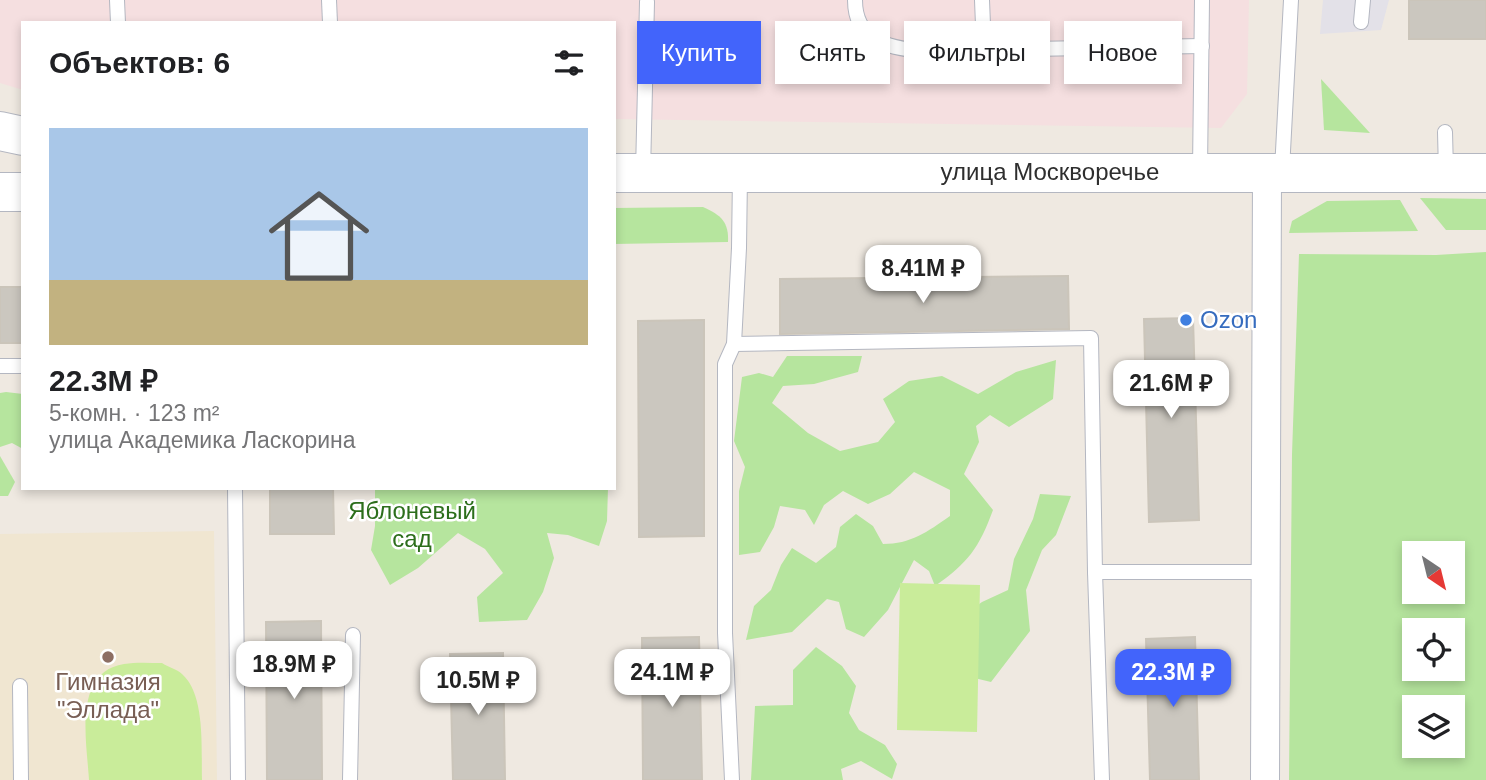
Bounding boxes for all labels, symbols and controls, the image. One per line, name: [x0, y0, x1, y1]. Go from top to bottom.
chip: Купить: [637, 21, 761, 84]
chip: Снять: [775, 21, 890, 84]
chip: Фильтры: [904, 21, 1050, 84]
chip: Новое: [1064, 21, 1182, 84]
icon: filters: [550, 44, 588, 82]
text: Объектов: 6: [49, 46, 230, 79]
street label: улица Москворечье: [941, 158, 1159, 185]
icon: home: [256, 173, 382, 299]
pin: 8.41M ₽: [858, 246, 988, 305]
text: 8.41M ₽: [881, 255, 965, 281]
place label: Ozon: [1200, 306, 1257, 333]
marker: Ozon: [1178, 312, 1194, 328]
pin: 21.6M ₽: [1106, 360, 1236, 420]
text: 22.3M ₽: [49, 364, 158, 397]
text: 21.6M ₽: [1129, 370, 1213, 396]
text: 5-комн. · 123 m²: [49, 400, 220, 426]
text: улица Академика Ласкорина: [49, 427, 356, 453]
park label: Яблоневый сад: [348, 497, 476, 552]
north arrow: [1402, 541, 1465, 604]
map controls: [1402, 541, 1465, 758]
button: locate: [1402, 618, 1465, 681]
pin: 18.9M ₽: [229, 642, 359, 701]
marker: Гимназия "Эллада": [100, 649, 116, 665]
pin: 24.1M ₽: [607, 650, 737, 709]
pin: 22.3M ₽: [1108, 650, 1238, 709]
text: 18.9M ₽: [252, 651, 336, 677]
pin: 10.5M ₽: [413, 658, 543, 717]
text: 24.1M ₽: [630, 659, 714, 685]
text: 22.3M ₽: [1131, 659, 1215, 685]
text: 10.5M ₽: [436, 667, 520, 693]
place label: Гимназия "Эллада": [55, 668, 161, 723]
button: layers: [1402, 695, 1465, 758]

